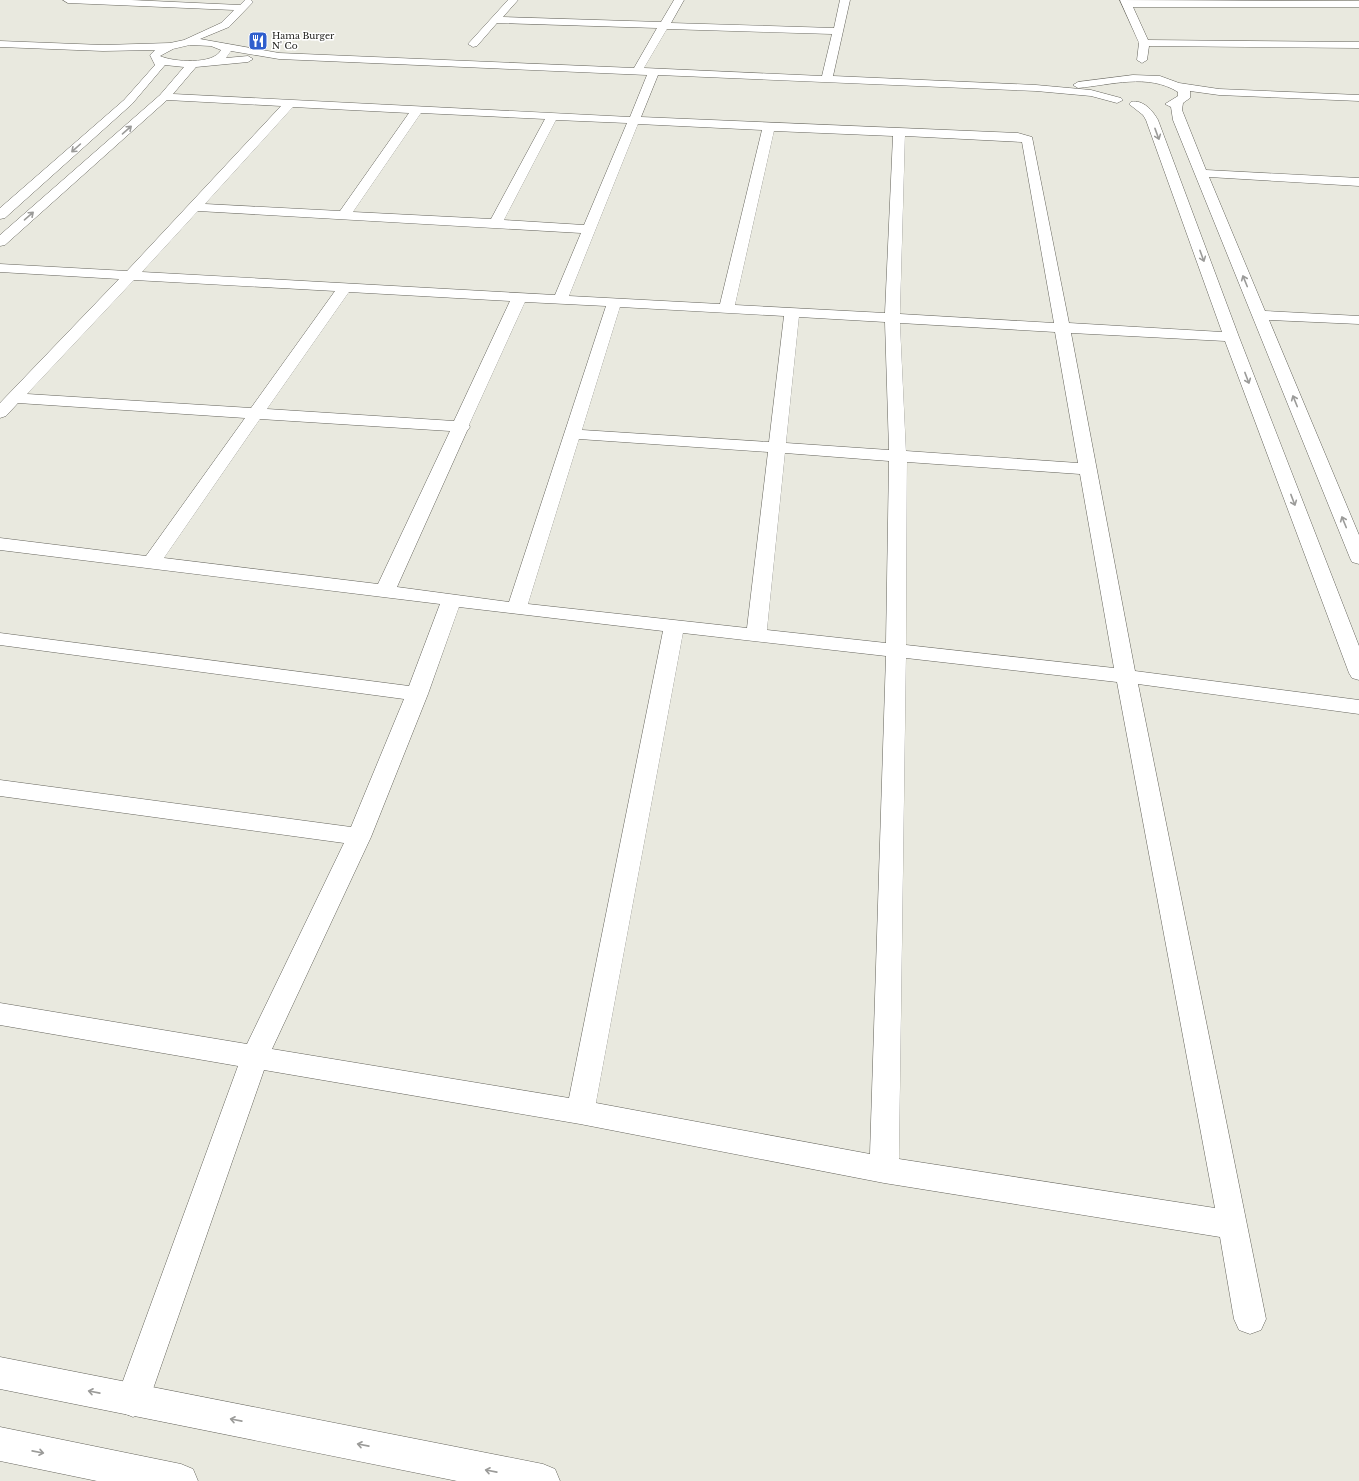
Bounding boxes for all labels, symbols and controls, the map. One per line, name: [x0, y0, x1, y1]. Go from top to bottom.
restaurant icon: Hama Burger N' Co: [247, 30, 269, 52]
place label: Hama Burger N' Co: [272, 30, 335, 51]
one-way arrow: [122, 125, 132, 134]
one-way arrow: [1154, 128, 1162, 140]
one-way arrow: [71, 143, 81, 152]
one-way arrow: [24, 211, 35, 220]
one-way arrow: [1199, 250, 1206, 263]
one-way arrow: [1241, 276, 1249, 288]
one-way arrow: [1244, 372, 1251, 385]
one-way arrow: [1290, 396, 1298, 408]
one-way arrow: [1290, 493, 1298, 505]
one-way arrow: [1340, 516, 1347, 528]
one-way arrow: [88, 1388, 101, 1396]
one-way arrow: [229, 1416, 242, 1424]
one-way arrow: [357, 1441, 370, 1449]
one-way arrow: [31, 1448, 44, 1456]
one-way arrow: [484, 1466, 497, 1474]

